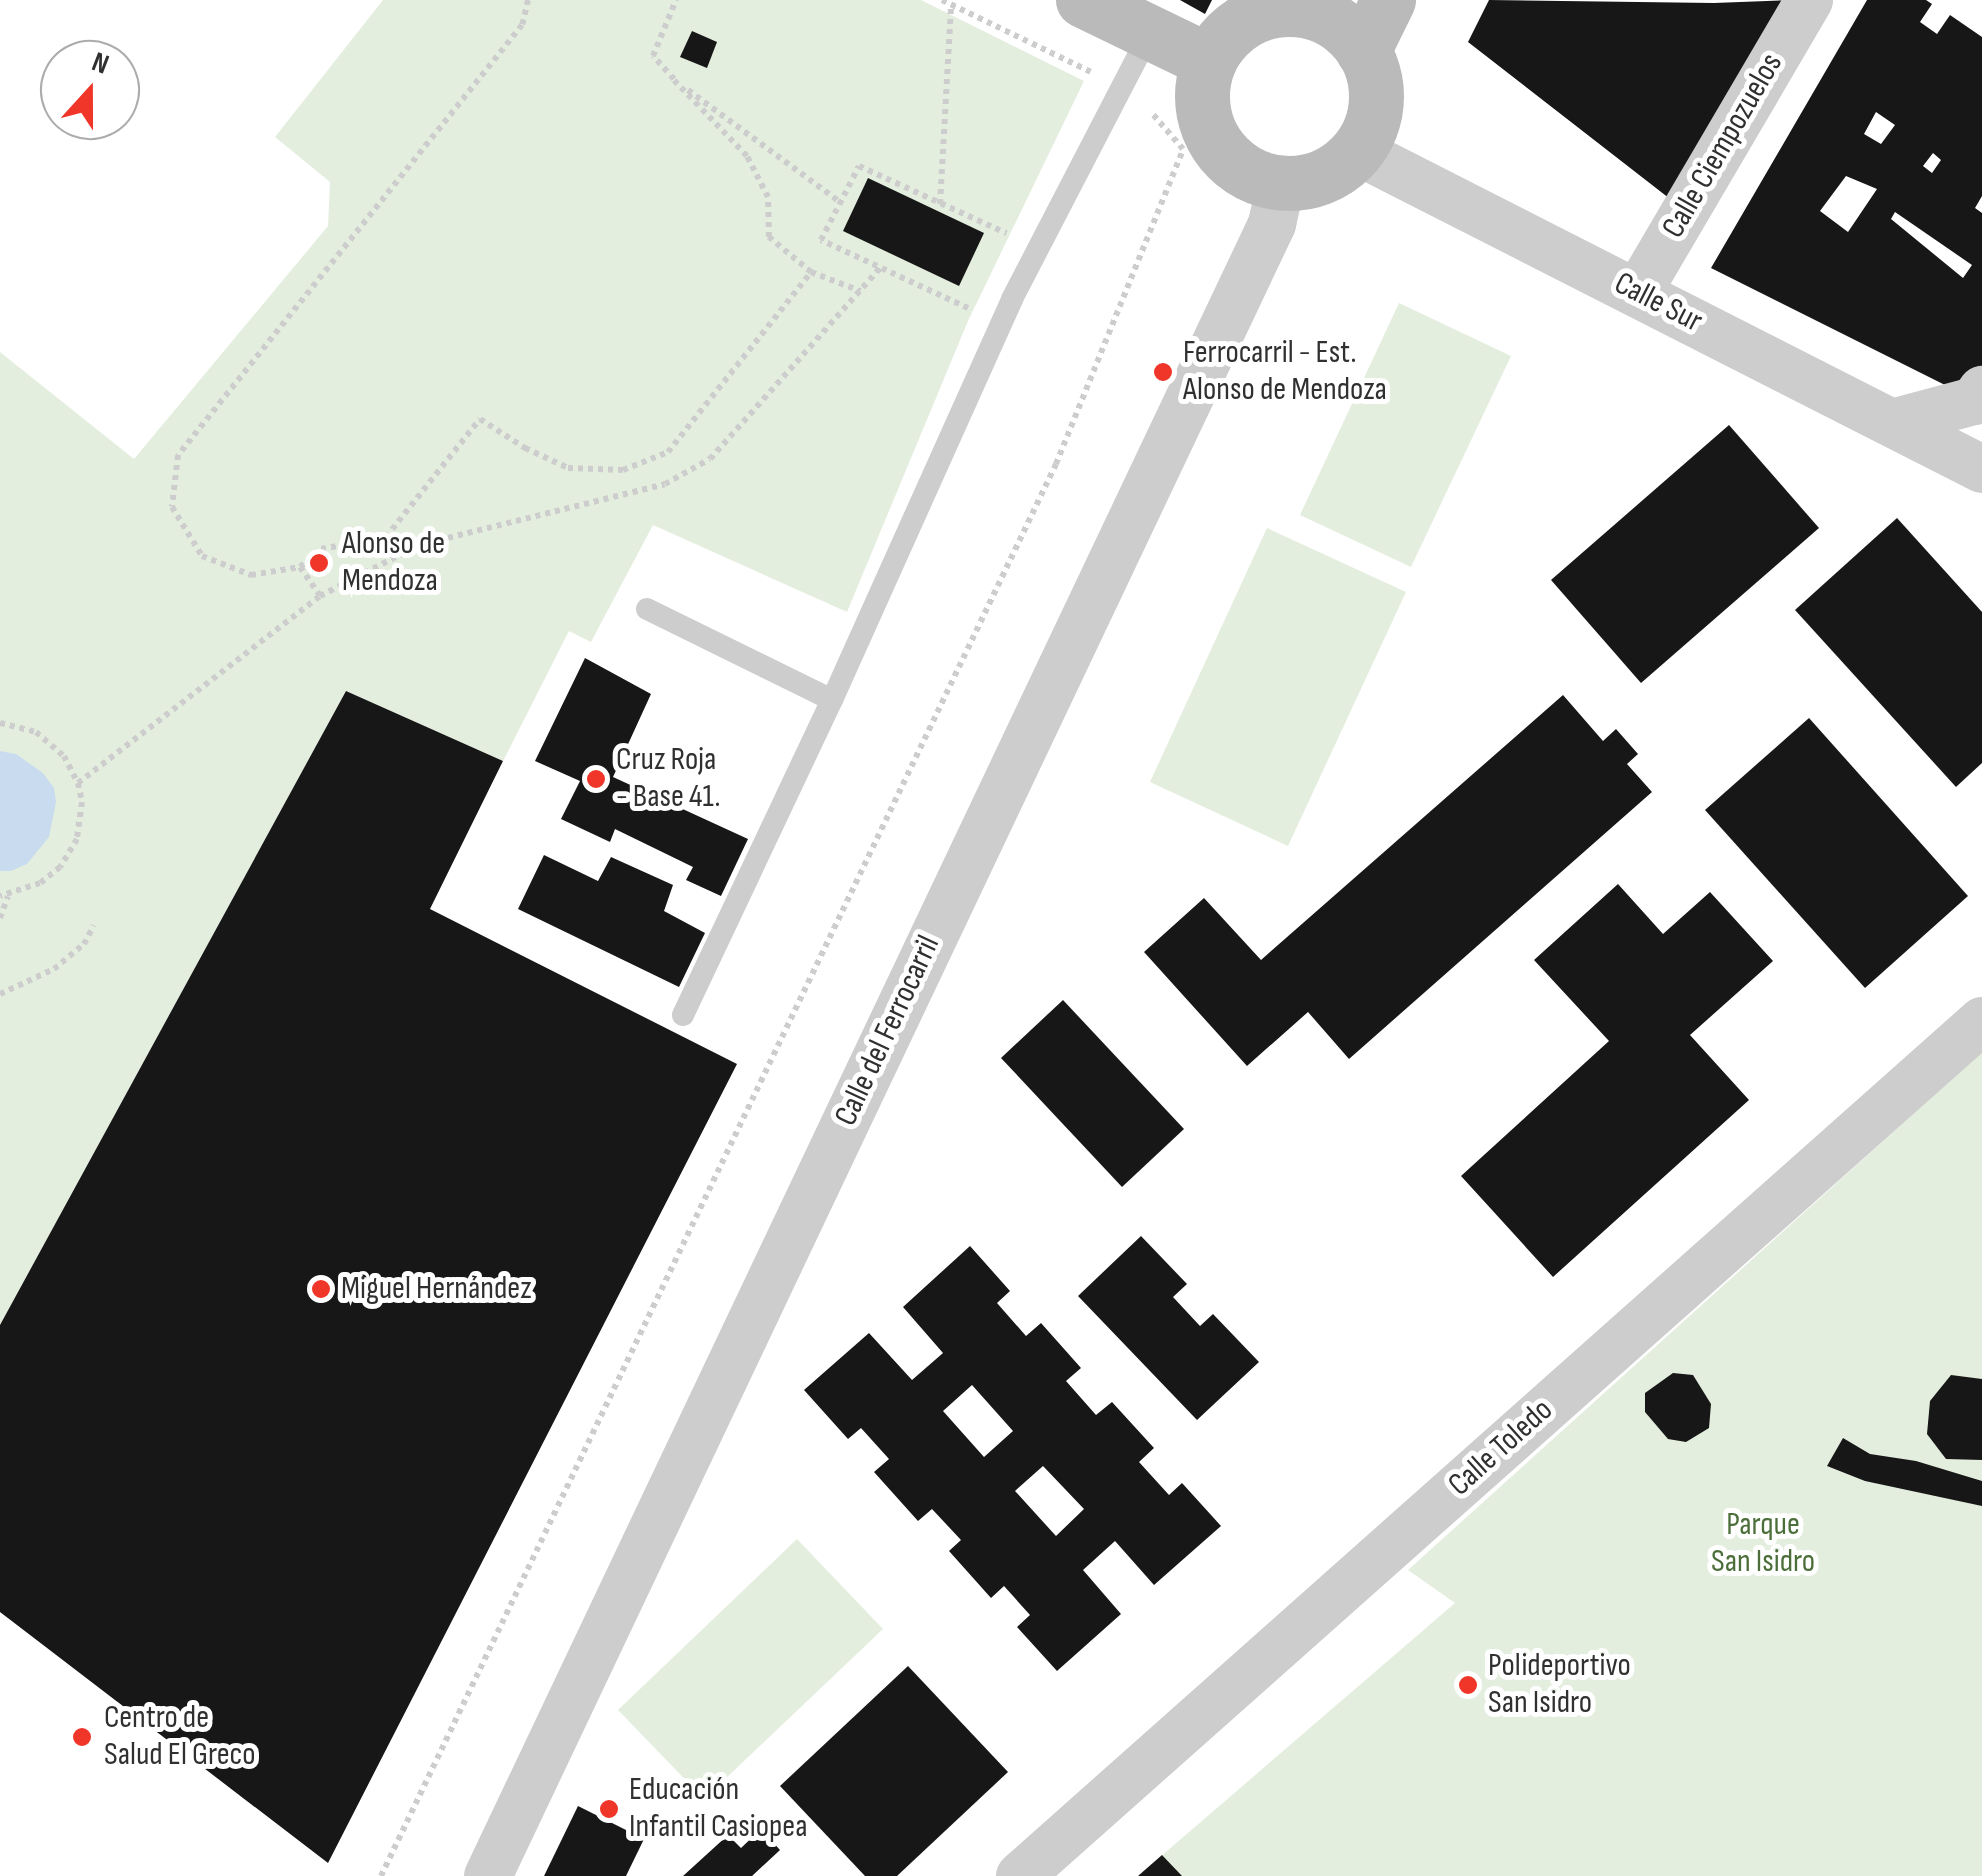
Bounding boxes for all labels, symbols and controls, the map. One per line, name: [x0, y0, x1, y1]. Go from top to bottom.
north arrow: [40, 40, 140, 140]
text: N: [87, 45, 113, 81]
street label: Calle Ciempozuelos: [1655, 47, 1791, 245]
street label: Calle Sur: [1608, 265, 1708, 341]
place label: Ferrocarril - Est. Alonso de Mendoza: [1183, 335, 1387, 410]
marker: Ferrocarril - Est. Alonso de Mendoza: [1152, 361, 1174, 383]
place label: Alonso de Mendoza: [342, 526, 445, 601]
marker: Alonso de Mendoza: [306, 550, 332, 576]
place label: Cruz Roja - Base 41.: [616, 742, 721, 817]
marker: Cruz Roja - Base 41.: [585, 768, 607, 790]
street label: Calle del Ferrocarril: [827, 930, 949, 1132]
place label: Miguel Hernández: [341, 1270, 532, 1308]
marker: Miguel Hernández: [310, 1278, 332, 1300]
street label: Calle Toledo: [1441, 1391, 1561, 1505]
park label: Parque San Isidro: [1711, 1507, 1815, 1582]
place label: Polideportivo San Isidro: [1488, 1648, 1631, 1723]
marker: Polideportivo San Isidro: [1457, 1674, 1479, 1696]
place label: Centro de Salud El Greco: [104, 1700, 256, 1775]
marker: Centro de Salud El Greco: [69, 1724, 95, 1750]
place label: Educación Infantil Casiopea: [629, 1772, 807, 1847]
marker: Educación Infantil Casiopea: [598, 1798, 620, 1820]

